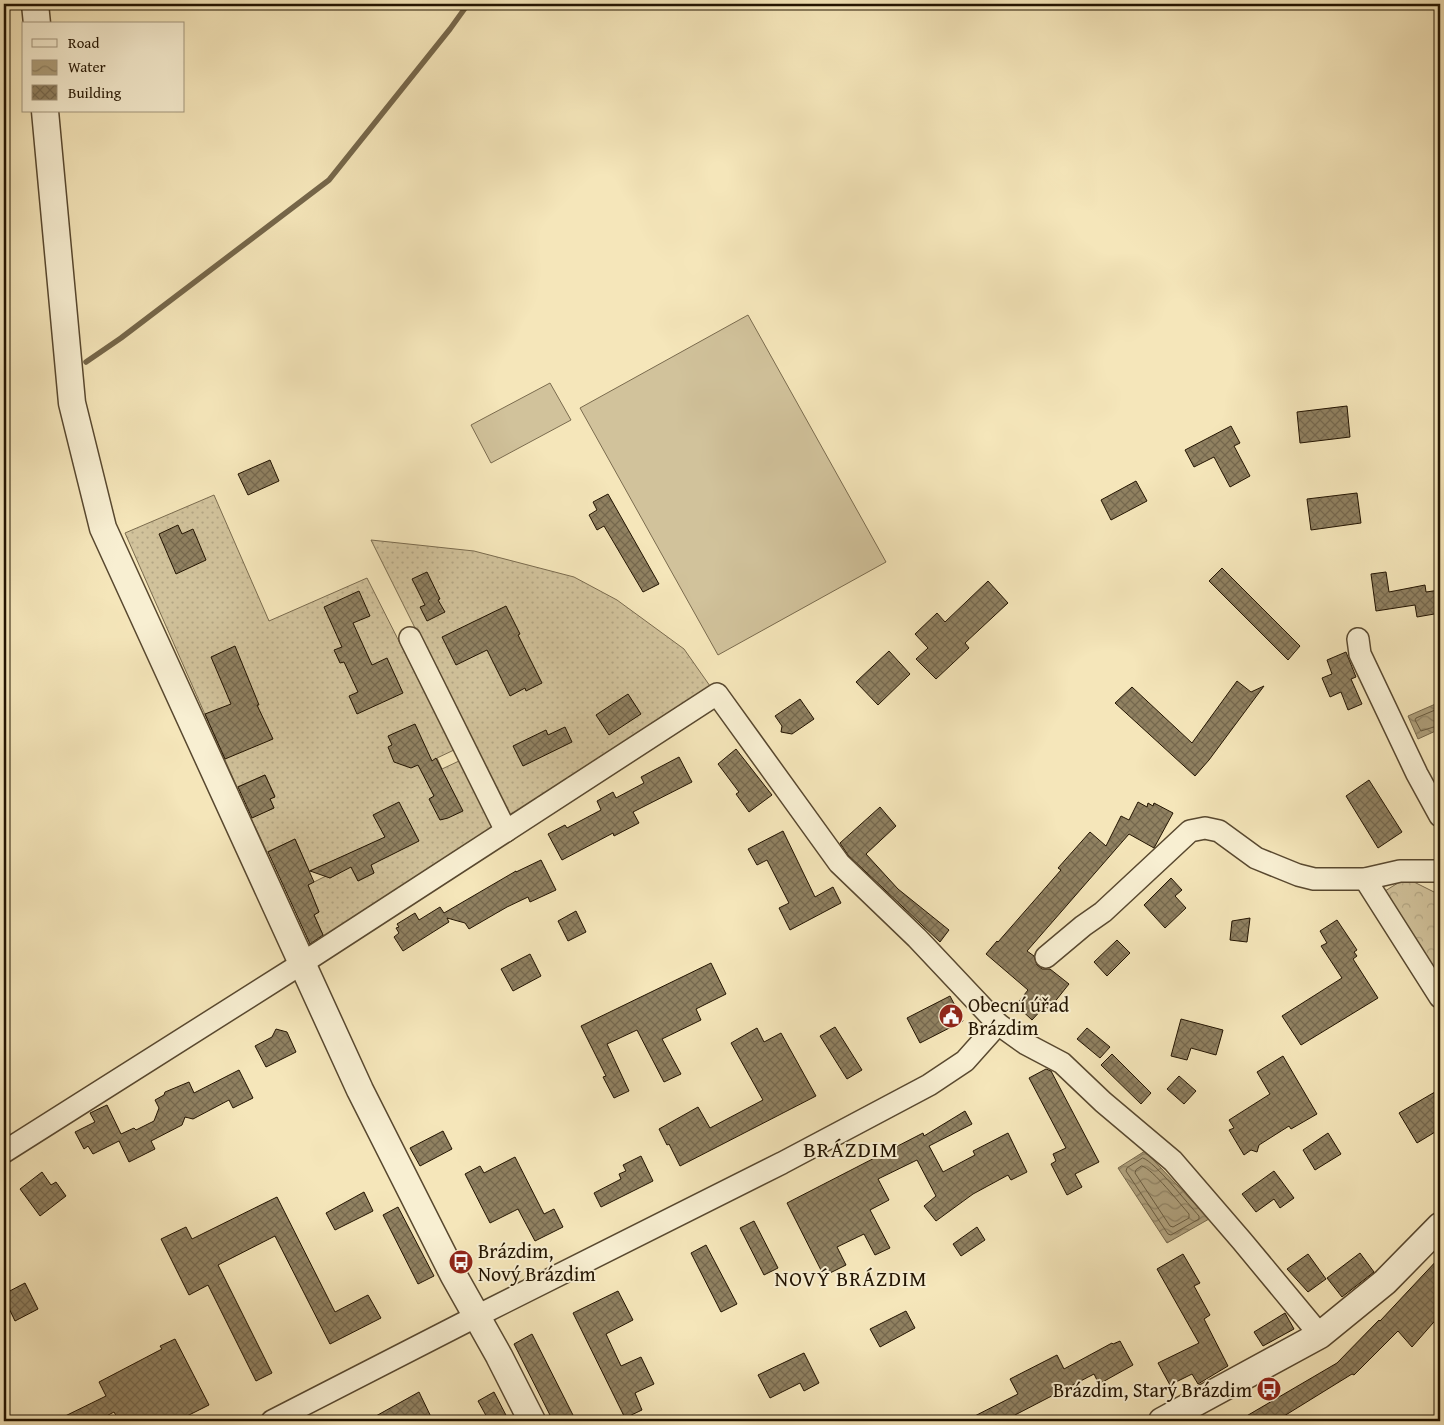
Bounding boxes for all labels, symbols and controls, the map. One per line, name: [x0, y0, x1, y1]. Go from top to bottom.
legend: [22, 22, 185, 112]
text: Road: [68, 32, 99, 53]
text: Water: [68, 56, 106, 77]
text: Building: [68, 82, 122, 103]
place label: Obecní úřad Brázdim: [968, 990, 1070, 1042]
public building icon: Obecní úřad Brázdim: [938, 1003, 964, 1029]
district label: BRÁZDIM: [803, 1133, 899, 1165]
place label: Brázdim, Nový Brázdim: [478, 1236, 596, 1288]
bus stop icon: Brázdim, Nový Brázdim: [448, 1249, 474, 1275]
district label: NOVÝ BRÁZDIM: [774, 1263, 928, 1294]
place label: Brázdim, Starý Brázdim: [1053, 1375, 1253, 1404]
bus stop icon: Brázdim, Starý Brázdim: [1256, 1376, 1282, 1402]

